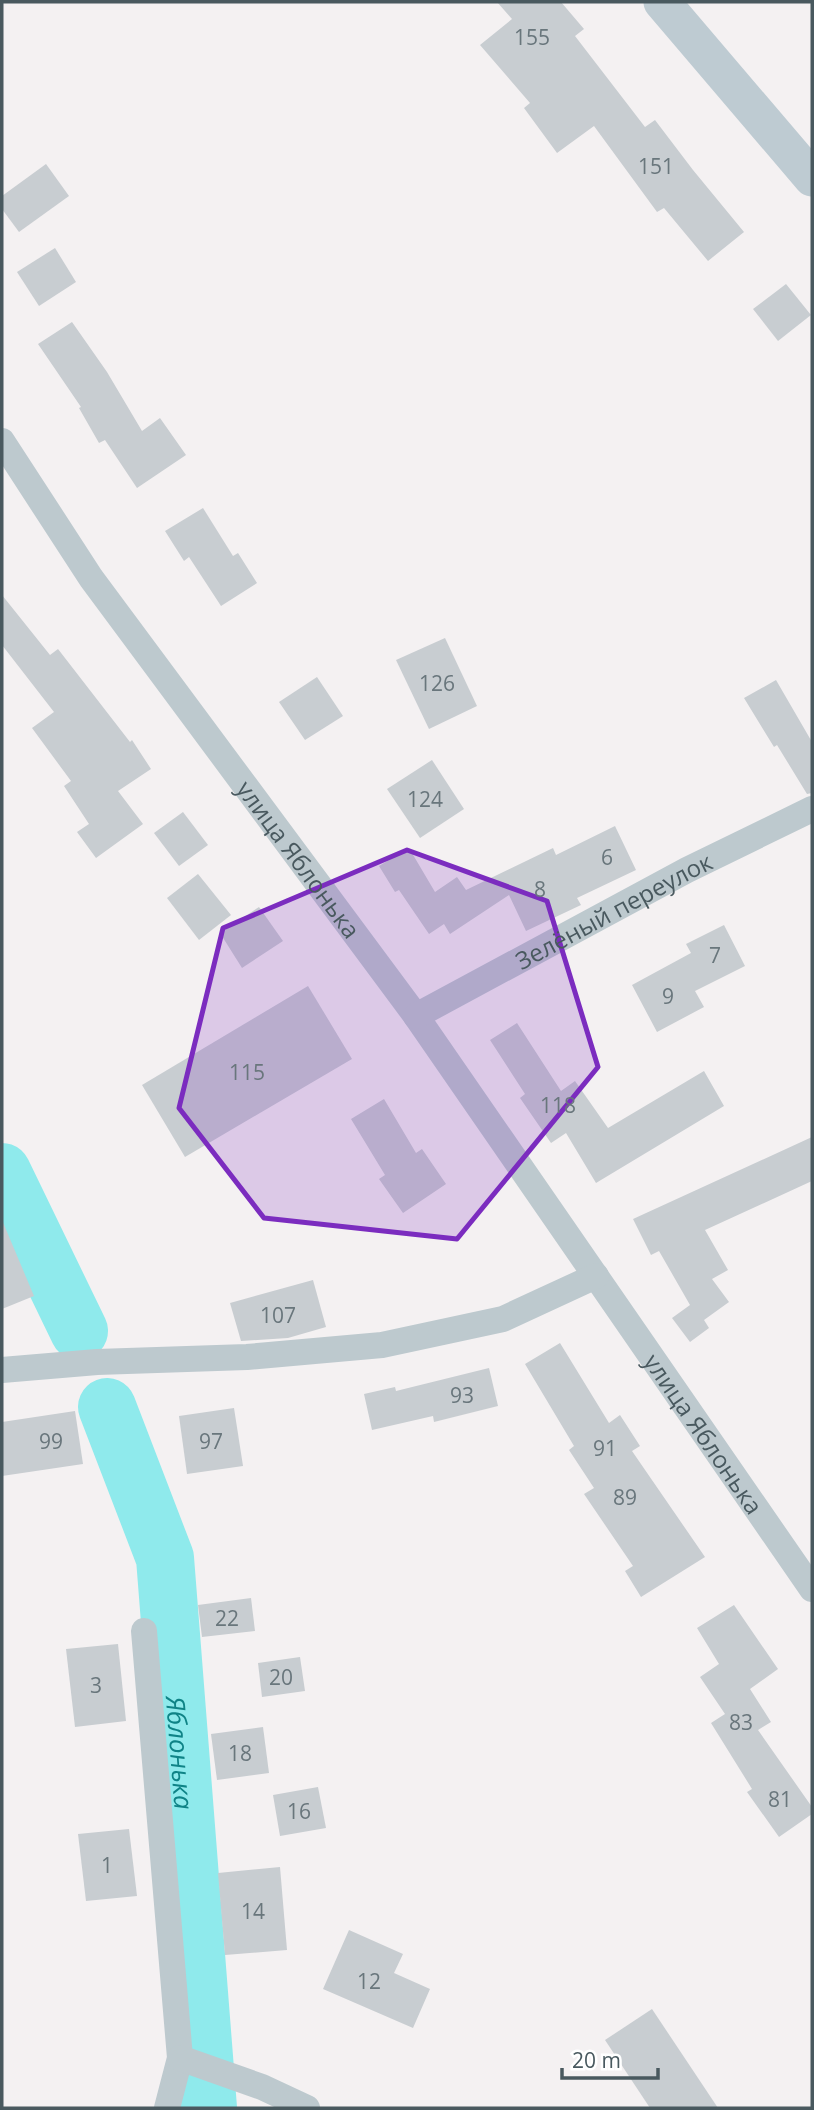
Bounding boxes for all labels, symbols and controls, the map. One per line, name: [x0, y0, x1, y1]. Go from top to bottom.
house number: 155: [514, 23, 550, 51]
house number: 151: [638, 152, 674, 180]
house number: 126: [419, 669, 455, 697]
street label: улица Яблонька: [230, 773, 369, 944]
house number: 124: [407, 785, 443, 813]
house number: 6: [601, 843, 613, 871]
street label: Зелёный переулок: [509, 844, 718, 976]
house number: 8: [534, 875, 546, 903]
house number: 7: [709, 941, 721, 969]
house number: 9: [662, 982, 674, 1010]
house number: 115: [229, 1058, 265, 1086]
house number: 118: [540, 1091, 576, 1119]
house number: 107: [260, 1301, 296, 1329]
street label: улица Яблонька: [637, 1346, 771, 1520]
house number: 93: [450, 1381, 474, 1409]
house number: 99: [39, 1427, 63, 1455]
house number: 97: [199, 1427, 223, 1455]
house number: 91: [593, 1434, 617, 1462]
house number: 89: [613, 1483, 637, 1511]
house number: 22: [215, 1604, 239, 1632]
house number: 20: [269, 1663, 293, 1691]
house number: 3: [90, 1671, 102, 1699]
water label: Яблонька: [158, 1693, 203, 1811]
house number: 83: [729, 1708, 753, 1736]
house number: 18: [228, 1739, 252, 1767]
house number: 81: [768, 1785, 792, 1813]
house number: 16: [287, 1797, 311, 1825]
house number: 1: [101, 1851, 113, 1879]
house number: 14: [241, 1897, 265, 1925]
house number: 12: [357, 1967, 381, 1995]
scale bar: [562, 2036, 658, 2080]
text: 20 m: [572, 2046, 621, 2074]

